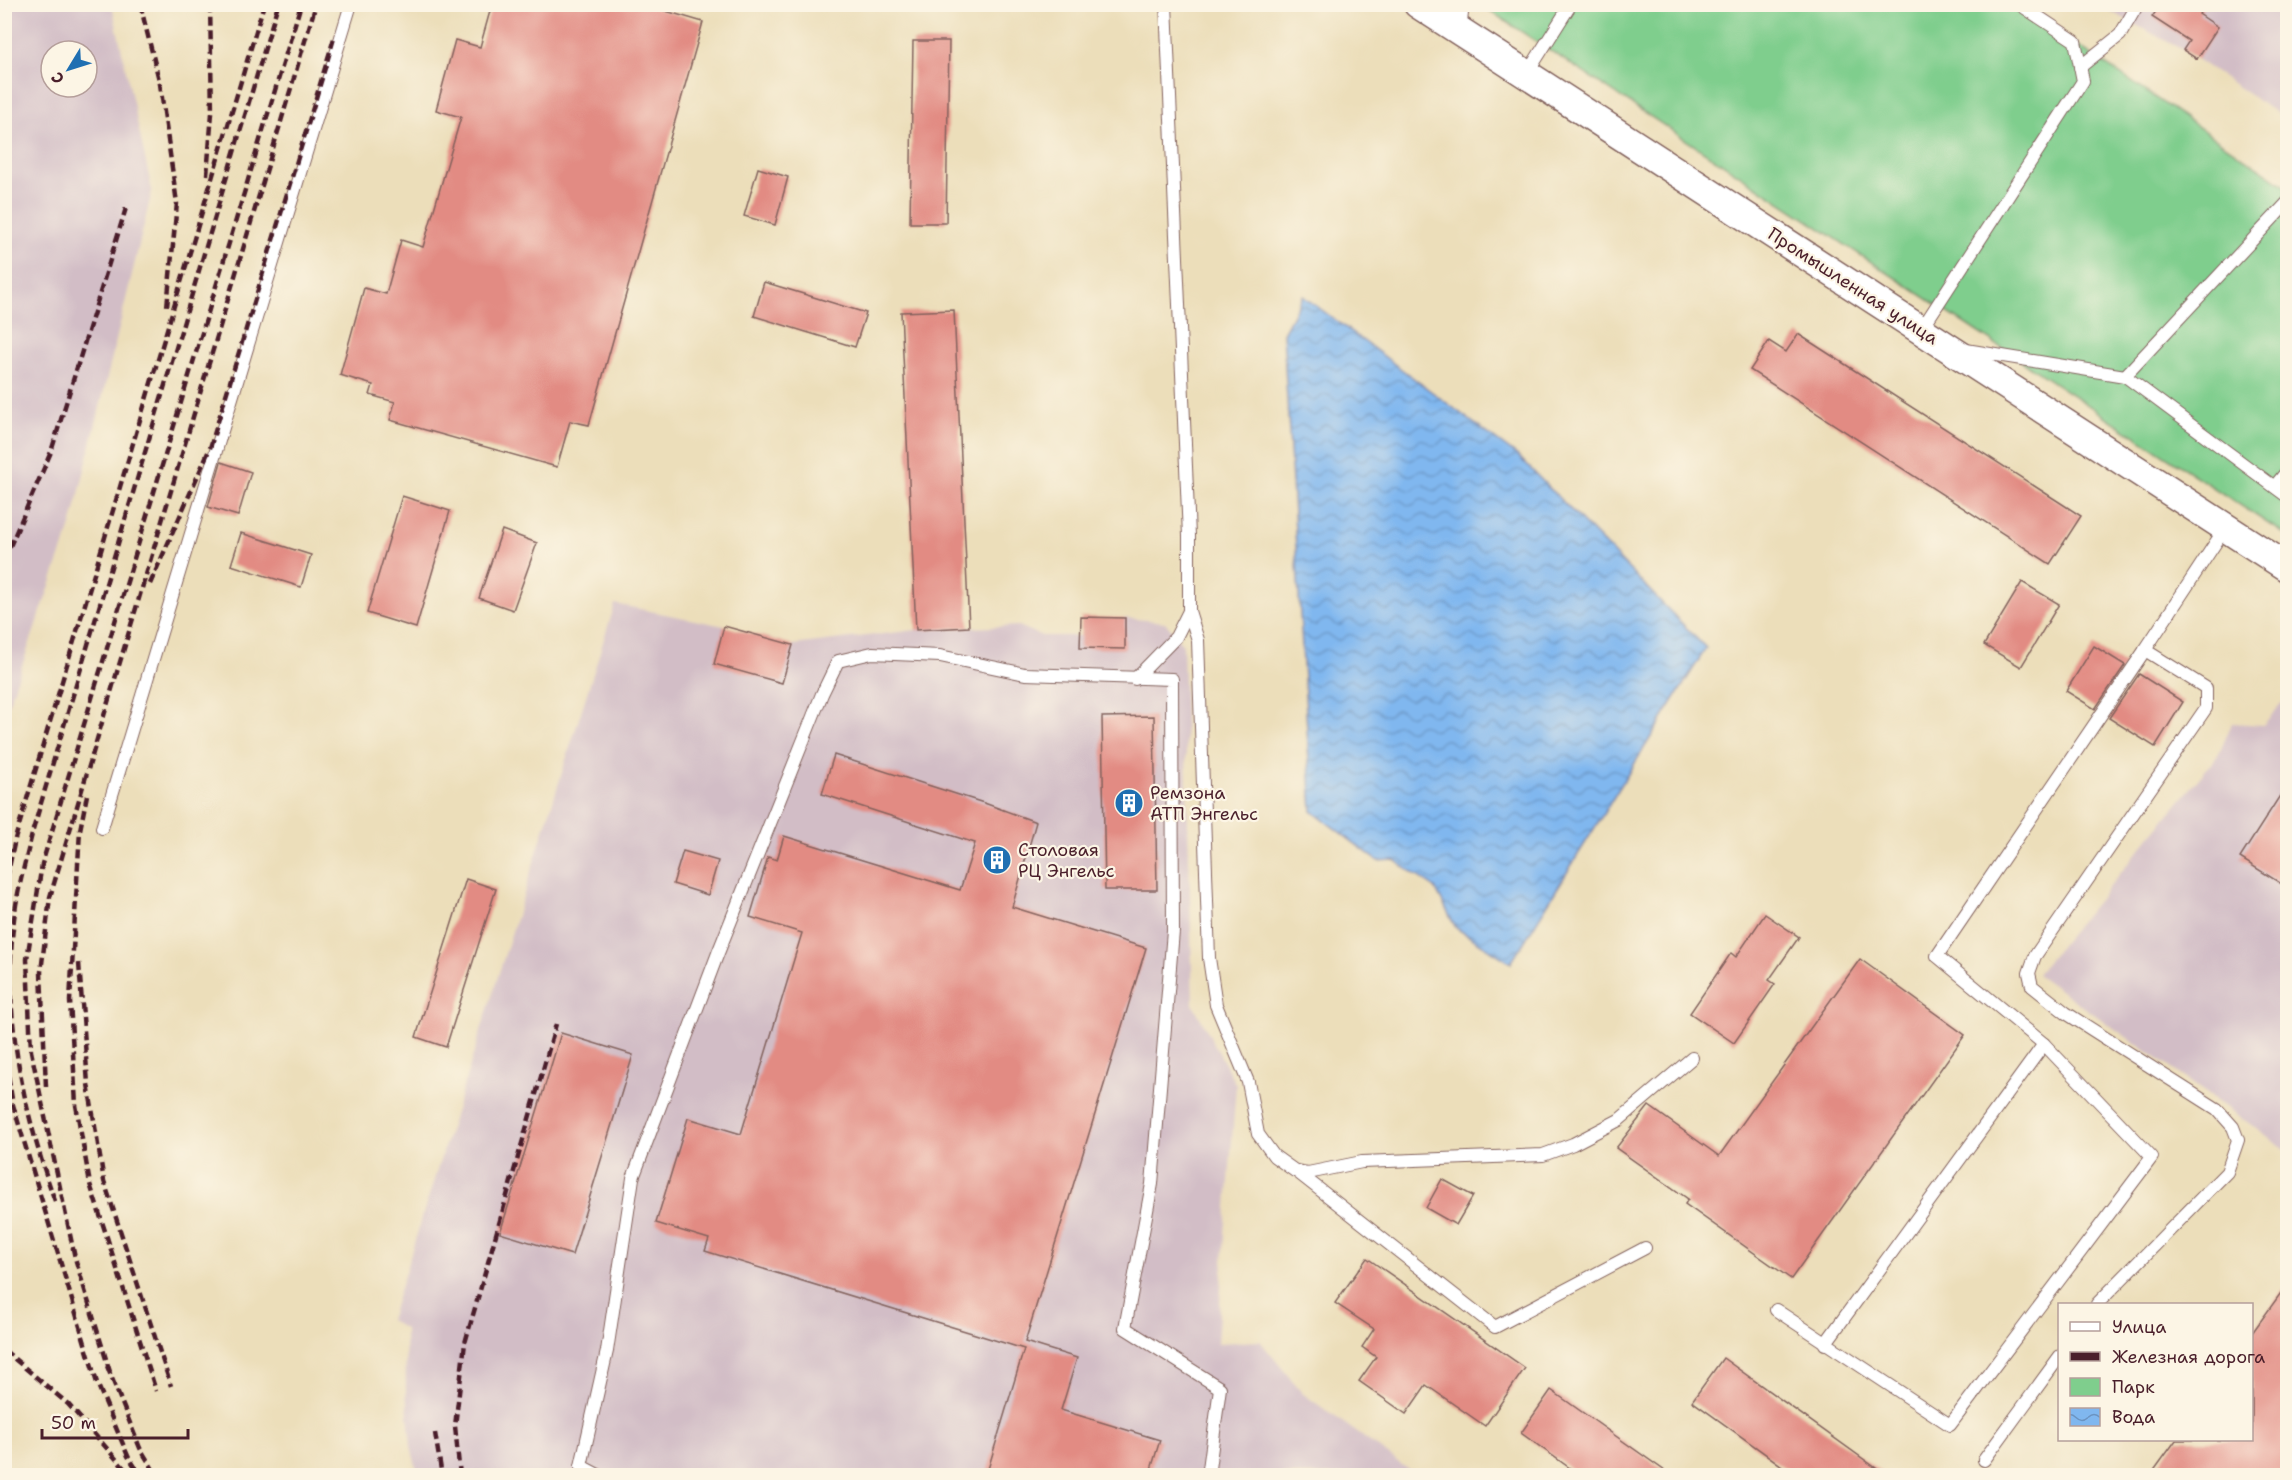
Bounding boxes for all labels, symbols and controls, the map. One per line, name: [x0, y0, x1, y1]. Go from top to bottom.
north arrow: [39, 39, 99, 99]
text: С: [46, 67, 69, 88]
street label: Промышленная улица: [1763, 222, 1943, 350]
place label: Ремзона АТП Энгельс: [1150, 781, 1258, 826]
building icon: Ремзона АТП Энгельс: [1113, 787, 1145, 819]
place label: Столовая РЦ Энгельс: [1018, 838, 1115, 883]
building icon: Столовая РЦ Энгельс: [981, 844, 1013, 876]
legend: [2058, 1303, 2253, 1441]
text: Улица: [2112, 1315, 2166, 1339]
text: Железная дорога: [2112, 1345, 2265, 1369]
text: Парк: [2112, 1375, 2155, 1399]
scale bar: [42, 1402, 188, 1440]
text: Вода: [2112, 1405, 2155, 1429]
text: 50 m: [51, 1411, 96, 1435]

